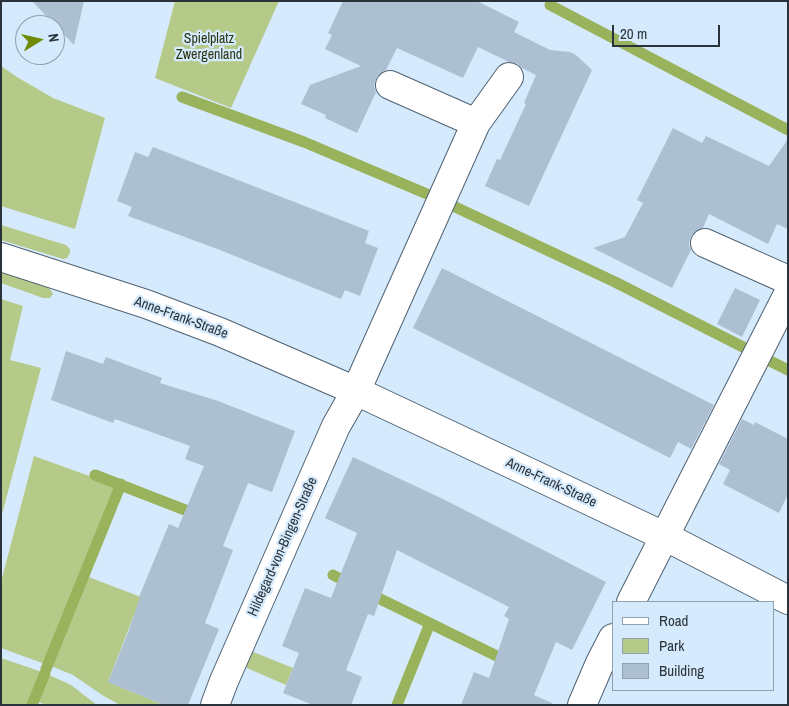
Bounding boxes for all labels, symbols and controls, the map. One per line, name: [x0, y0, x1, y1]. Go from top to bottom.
north arrow: [15, 15, 65, 65]
scale bar: [614, 15, 722, 47]
text: 20 m: [620, 23, 647, 44]
park label: Spielplatz Zwergenland: [176, 31, 242, 64]
text: N: [44, 32, 63, 43]
street label: Anne-Frank-Straße: [132, 293, 230, 343]
street label: Anne-Frank-Straße: [503, 455, 599, 511]
street label: Hildegard-von-Bingen-Straße: [245, 475, 321, 619]
legend: [612, 601, 774, 691]
text: Road: [659, 610, 688, 631]
text: Park: [659, 635, 684, 656]
text: Building: [659, 660, 704, 681]

